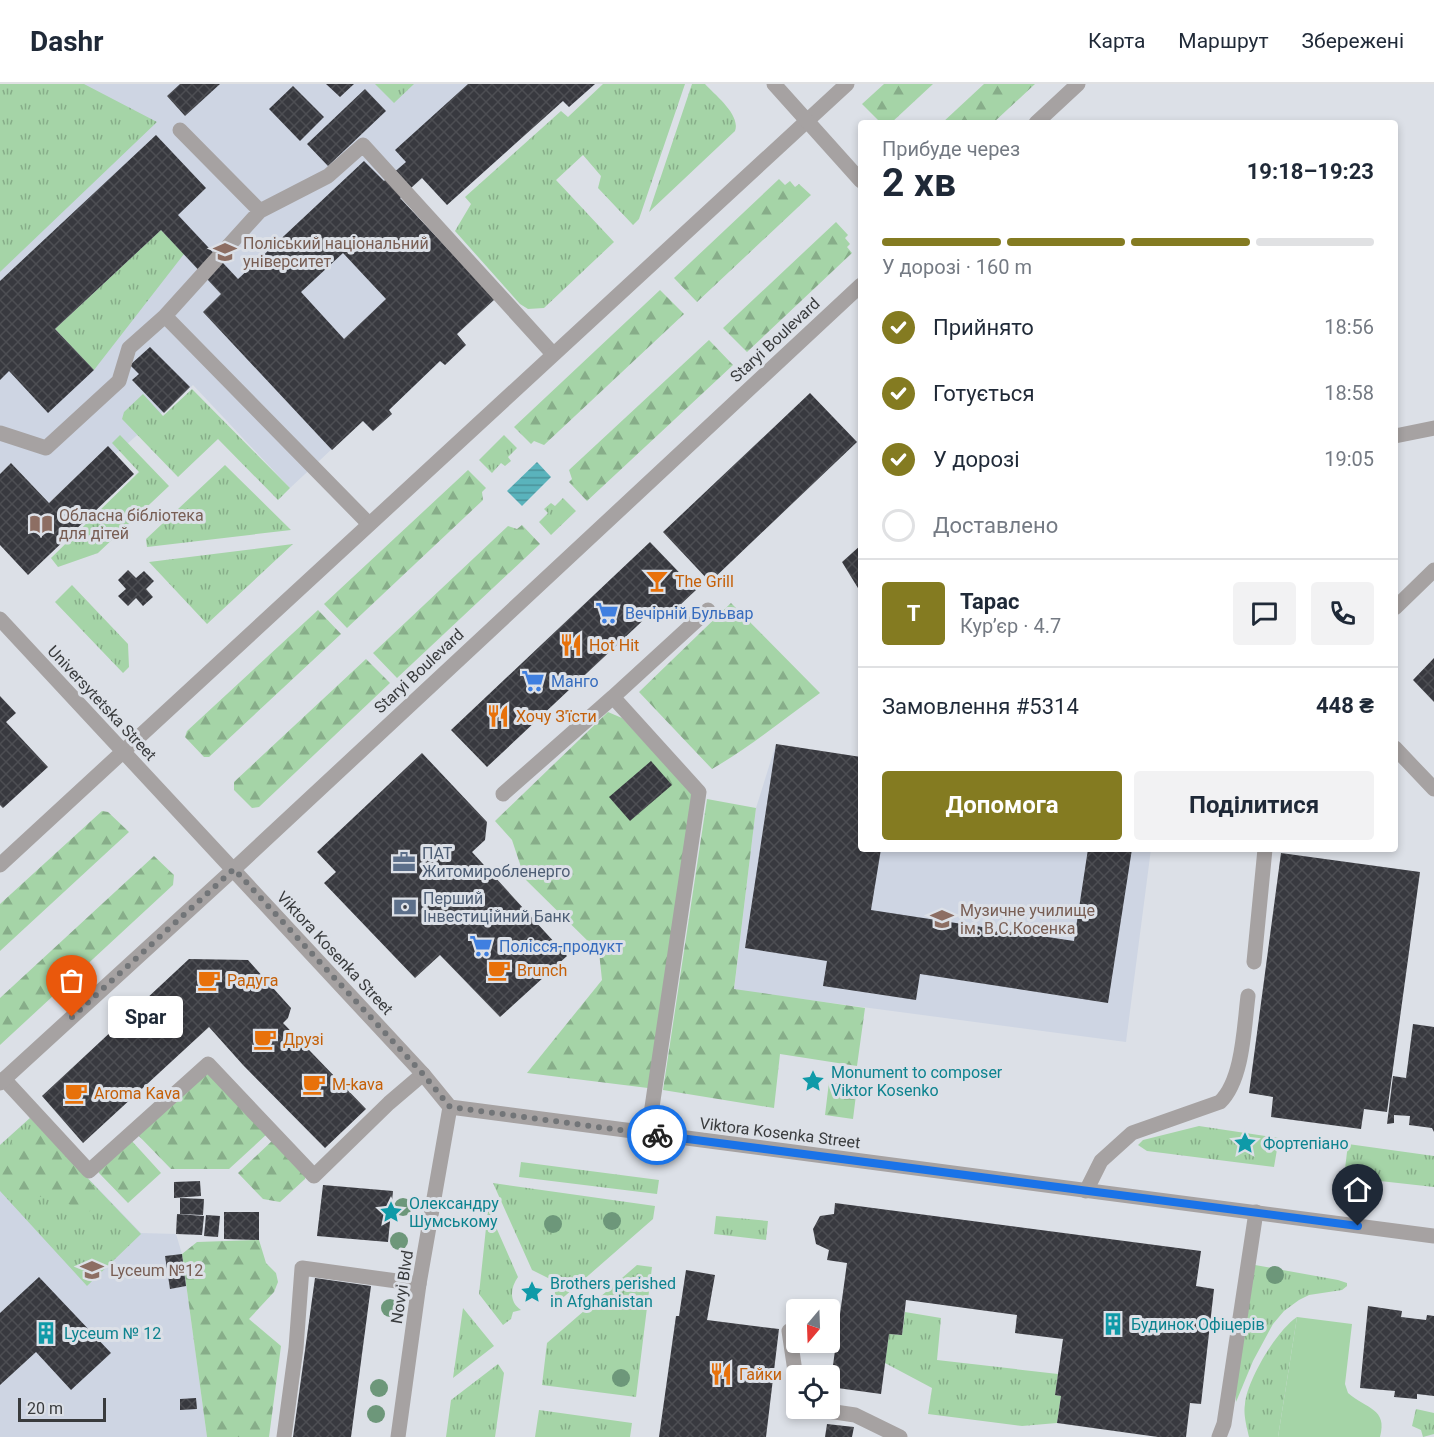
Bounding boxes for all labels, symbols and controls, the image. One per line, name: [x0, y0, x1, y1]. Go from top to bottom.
text: Dashr: [30, 25, 104, 58]
text: Карта: [1088, 29, 1145, 53]
text: Маршрут: [1178, 29, 1269, 53]
text: Збережені: [1302, 29, 1404, 53]
text: Прибуде через: [882, 137, 1020, 161]
text: 19:18–19:23: [1247, 159, 1374, 184]
text: 2 хв: [882, 160, 956, 206]
place label: Поліський національний університет: [243, 234, 429, 271]
school or university icon: Поліський національний університет: [212, 239, 238, 265]
text: У дорозі · 160 m: [882, 255, 1032, 279]
street label: Staryi Boulevard: [726, 294, 824, 386]
icon: check: [882, 311, 915, 344]
text: Прийнято: [933, 315, 1034, 340]
text: 18:56: [1324, 315, 1374, 339]
icon: check: [882, 377, 915, 410]
text: Готується: [933, 381, 1034, 406]
text: 18:58: [1324, 381, 1374, 405]
icon: check: [882, 443, 915, 476]
text: У дорозі: [933, 447, 1020, 472]
text: 19:05: [1324, 447, 1374, 471]
place label: Обласна бібліотека для дітей: [59, 506, 204, 543]
library icon: Обласна бібліотека для дітей: [28, 511, 54, 537]
text: Доставлено: [933, 513, 1058, 538]
bar icon: The Grill: [644, 568, 670, 594]
place label: The Grill: [675, 572, 734, 591]
button: chat: [1233, 582, 1296, 645]
button: phone: [1311, 582, 1374, 645]
text: Тарас: [960, 589, 1019, 614]
supermarket icon: Вечірній Бульвар: [594, 600, 620, 626]
text: Т: [907, 601, 920, 626]
place label: Вечірній Бульвар: [625, 604, 753, 623]
text: Кур’єр · 4.7: [960, 614, 1061, 638]
street label: Staryi Boulevard: [370, 625, 468, 717]
restaurant icon: Hot Hit: [558, 632, 584, 658]
place label: Hot Hit: [589, 636, 639, 655]
street label: Universytetska Street: [44, 641, 160, 765]
supermarket icon: Манго: [520, 668, 546, 694]
place label: Манго: [551, 672, 599, 691]
text: 448 ₴: [1316, 693, 1374, 718]
text: Замовлення #5314: [882, 694, 1079, 719]
restaurant icon: Хочу З'їсти: [485, 703, 511, 729]
place label: Хочу З'їсти: [516, 707, 597, 726]
button: Допомога: [882, 771, 1122, 840]
button: Поділитися: [1134, 771, 1374, 840]
place label: ПАТ Житомиробленерго: [422, 844, 570, 881]
office icon: ПАТ Житомиробленерго: [391, 849, 417, 875]
street label: Viktora Kosenka Street: [273, 887, 397, 1019]
place label: Перший Інвестиційний Банк: [423, 889, 571, 926]
bank icon: Перший Інвестиційний Банк: [392, 894, 418, 920]
place label: Музичне училище ім. В.С.Косенка: [960, 901, 1095, 938]
school or university icon: Музичне училище ім. В.С.Косенка: [929, 906, 955, 932]
supermarket icon: Полісся-продукт: [468, 933, 494, 959]
place label: Полісся-продукт: [499, 937, 623, 956]
pin: [46, 955, 97, 1017]
cafe icon: Brunch: [486, 957, 512, 983]
place label: Brunch: [517, 961, 567, 980]
icon: bag: [55, 964, 88, 997]
cafe icon: Радуга: [196, 967, 222, 993]
place label: Радуга: [227, 971, 278, 990]
callout: Spar: [108, 996, 183, 1038]
text: Spar: [125, 1005, 166, 1029]
cafe icon: Друзі: [252, 1026, 278, 1052]
place label: Друзі: [283, 1030, 324, 1049]
place label: Monument to composer Viktor Kosenko: [831, 1063, 1003, 1100]
place icon: Monument to composer Viktor Kosenko: [800, 1068, 826, 1094]
cafe icon: М-kava: [301, 1071, 327, 1097]
place label: М-kava: [332, 1075, 383, 1094]
cafe icon: Aroma Kava: [63, 1080, 89, 1106]
place label: Aroma Kava: [94, 1084, 181, 1103]
courier: [627, 1105, 687, 1165]
street label: Viktora Kosenka Street: [699, 1114, 861, 1152]
icon: bike: [641, 1119, 674, 1152]
place icon: Фортепіано: [1232, 1130, 1258, 1156]
place label: Фортепіано: [1263, 1134, 1349, 1153]
pin: [1332, 1164, 1383, 1226]
icon: home: [1341, 1173, 1374, 1206]
place label: Олександру Шумському: [409, 1194, 499, 1231]
place icon: Олександру Шумському: [378, 1199, 404, 1225]
street label: Novyi Blvd: [387, 1249, 417, 1325]
school or university icon: Lyceum №12: [79, 1257, 105, 1283]
place label: Lyceum №12: [110, 1261, 203, 1280]
place label: Brothers perished in Afghanistan: [550, 1274, 676, 1311]
place icon: Brothers perished in Afghanistan: [519, 1279, 545, 1305]
north arrow: [786, 1299, 840, 1353]
map controls: [786, 1299, 840, 1419]
building icon: Будинок Офіцерів: [1100, 1311, 1126, 1337]
place label: Будинок Офіцерів: [1131, 1315, 1265, 1334]
building icon: Lyceum № 12: [33, 1320, 59, 1346]
place label: Lyceum № 12: [64, 1324, 161, 1343]
restaurant icon: Гайки: [708, 1361, 734, 1387]
place label: Гайки: [739, 1365, 782, 1384]
button: locate: [786, 1365, 840, 1419]
scale bar: [18, 1395, 106, 1422]
text: 20 m: [27, 1399, 63, 1418]

